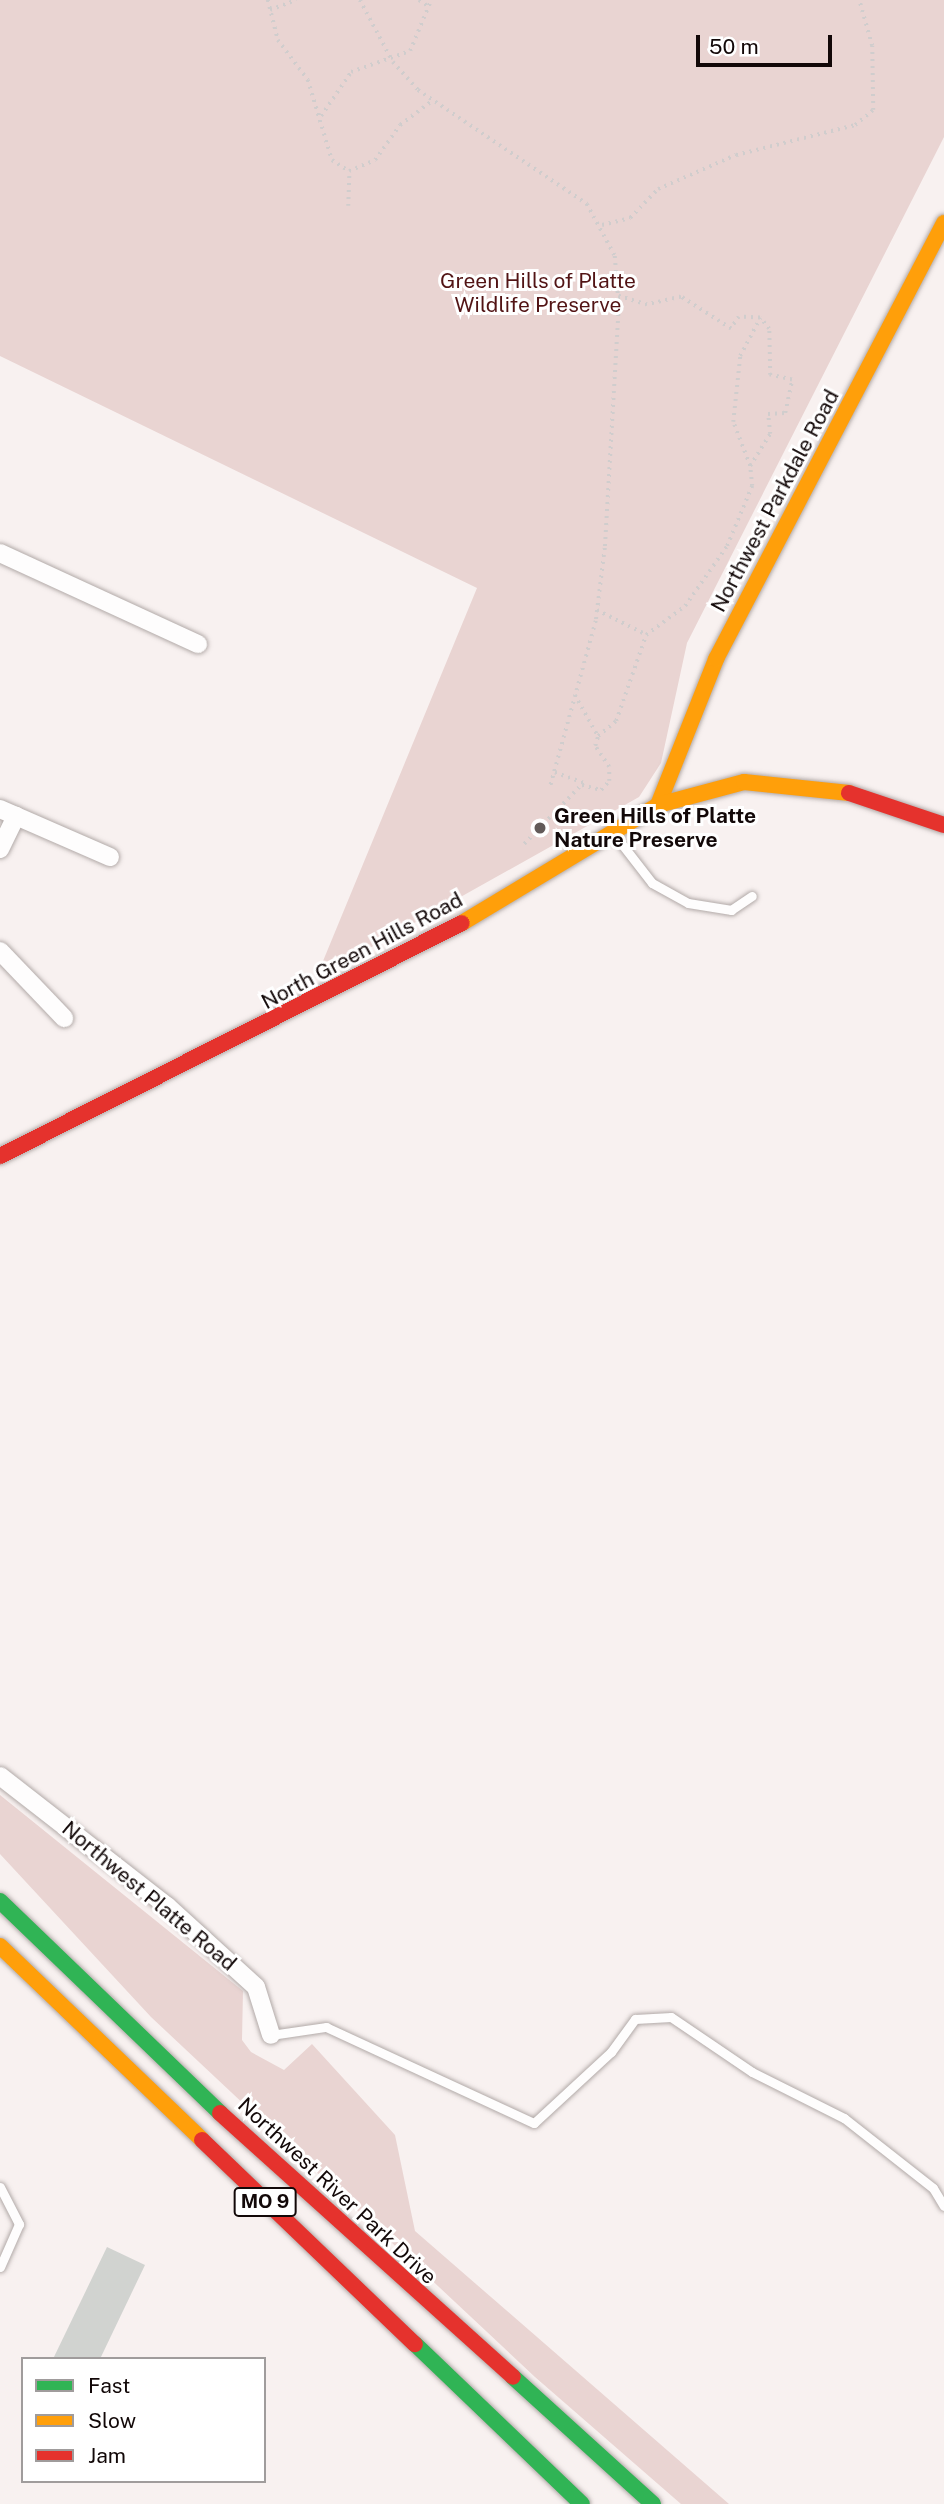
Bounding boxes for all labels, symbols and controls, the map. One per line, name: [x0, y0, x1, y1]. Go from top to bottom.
scale bar: [699, 21, 836, 65]
text: 50 m: [709, 34, 759, 59]
park label: Green Hills of Platte Wildlife Preserve: [440, 268, 636, 318]
street label: Northwest Parkdale Road: [706, 386, 844, 616]
place label: Green Hills of Platte Nature Preserve: [554, 803, 756, 853]
marker: Green Hills of Platte Nature Preserve: [532, 820, 548, 836]
street label: North Green Hills Road: [257, 887, 467, 1015]
street label: Northwest Platte Road: [57, 1816, 241, 1976]
street label: Northwest River Park Drive: [233, 2092, 441, 2290]
road number: MO 9: [233, 2186, 296, 2218]
legend: [21, 2357, 266, 2483]
text: Fast: [88, 2373, 130, 2398]
text: Slow: [88, 2408, 136, 2433]
text: Jam: [88, 2443, 126, 2468]

